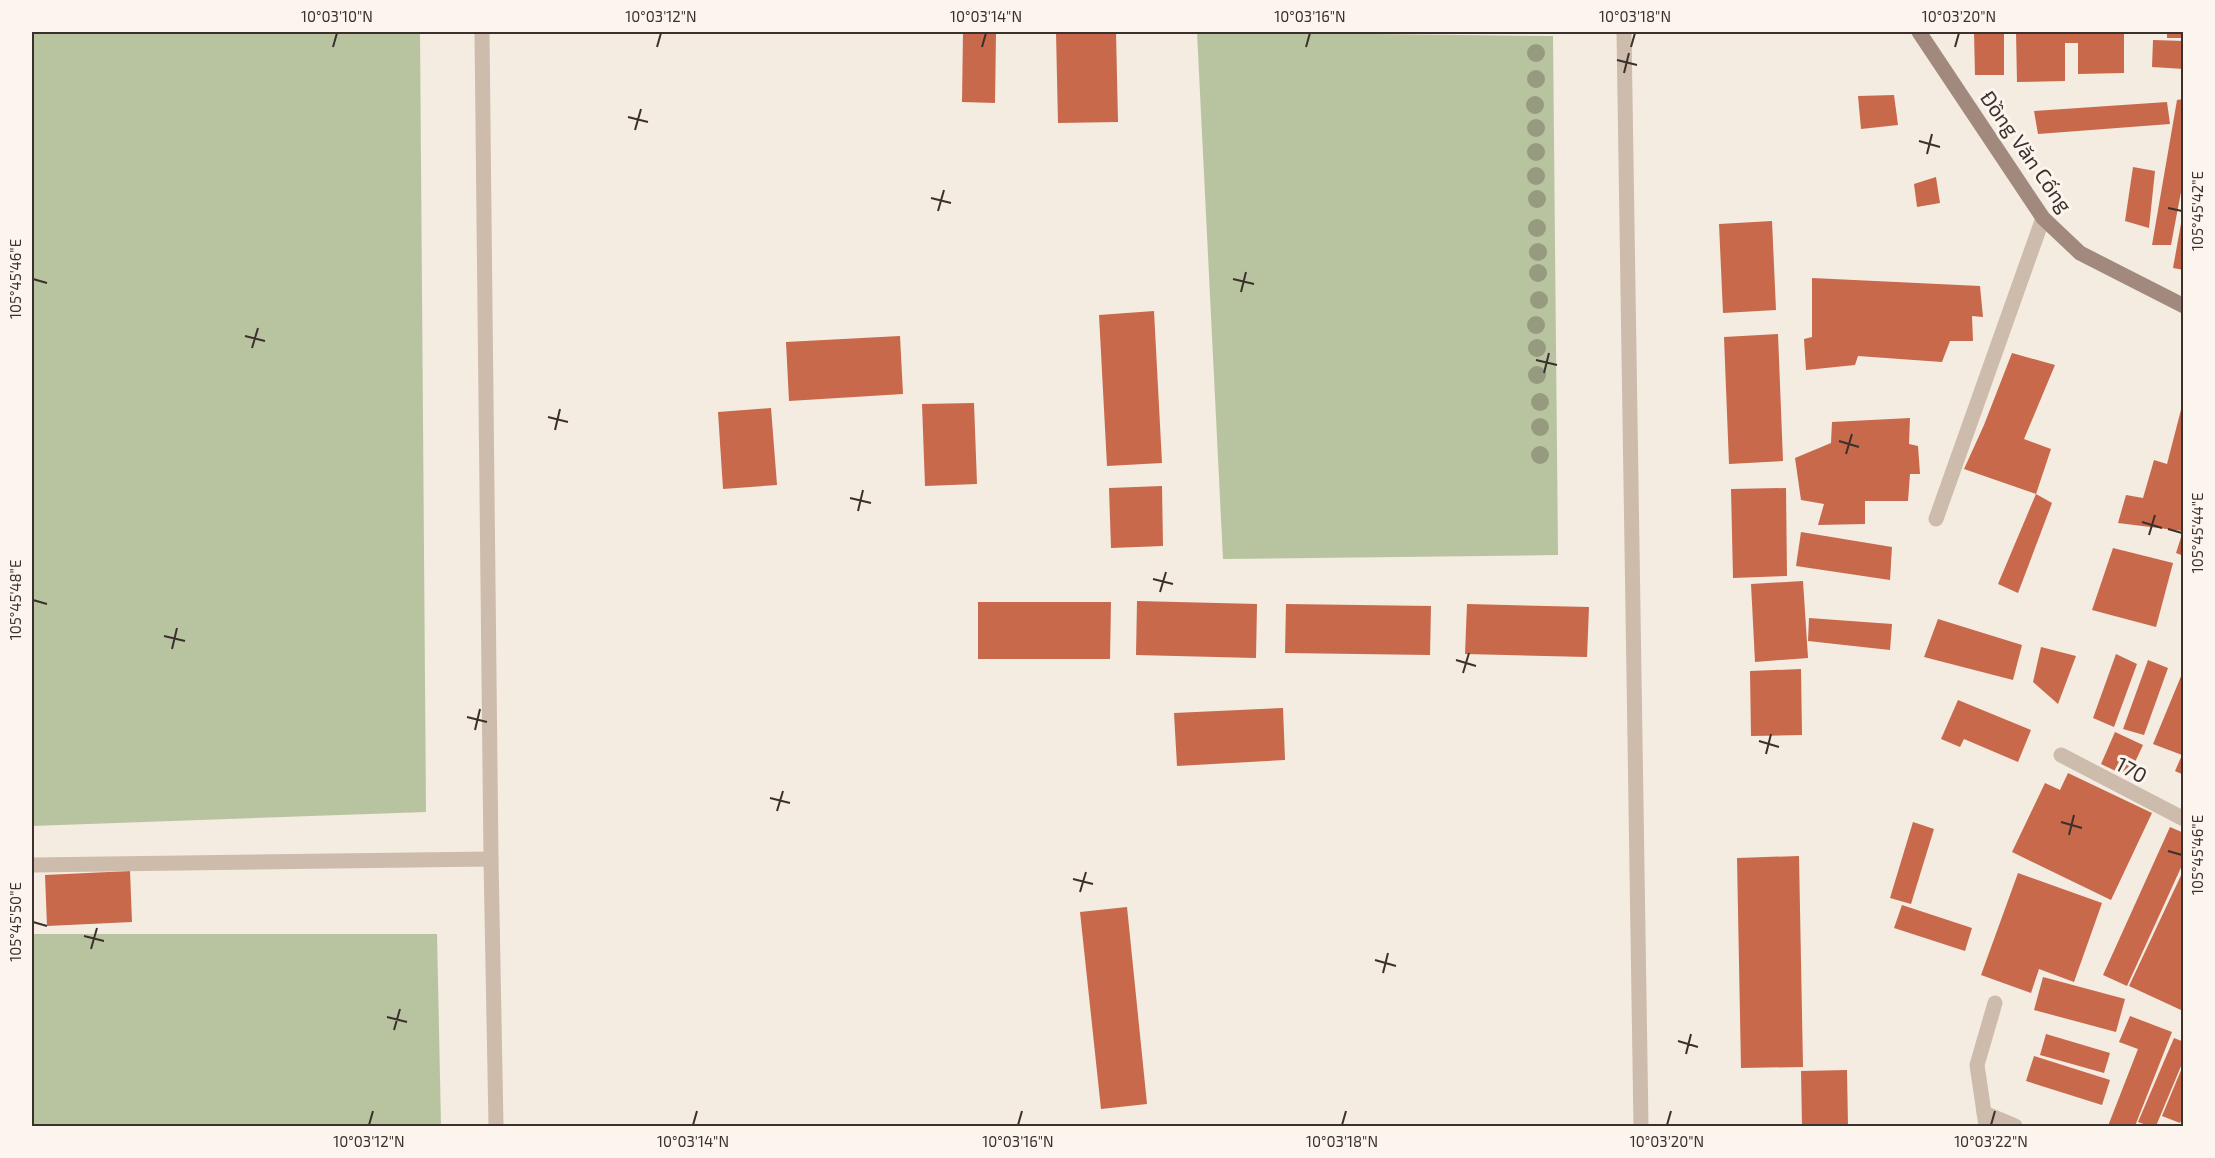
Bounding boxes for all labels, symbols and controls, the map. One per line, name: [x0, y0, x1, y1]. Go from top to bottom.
text: 10°03'10"N: [301, 7, 373, 25]
text: 10°03'12"N: [625, 7, 697, 25]
text: 10°03'14"N: [950, 7, 1022, 25]
text: 10°03'16"N: [1274, 7, 1346, 25]
text: 10°03'18"N: [1599, 7, 1671, 25]
text: 10°03'20"N: [1922, 7, 1996, 25]
street label: Đồng Văn Cống: [1976, 85, 2078, 217]
text: 105°45'42"E: [2188, 171, 2206, 251]
text: 105°45'46"E: [6, 239, 24, 319]
text: 105°45'44"E: [2188, 493, 2206, 573]
text: 105°45'48"E: [6, 560, 24, 640]
street label: 170: [2112, 751, 2152, 787]
text: 105°45'46"E: [2188, 815, 2206, 895]
text: 105°45'50"E: [6, 882, 24, 962]
text: 10°03'12"N: [333, 1132, 405, 1150]
text: 10°03'14"N: [657, 1132, 729, 1150]
text: 10°03'16"N: [982, 1132, 1054, 1150]
text: 10°03'18"N: [1306, 1132, 1378, 1150]
text: 10°03'20"N: [1630, 1132, 1704, 1150]
text: 10°03'22"N: [1954, 1132, 2028, 1150]

